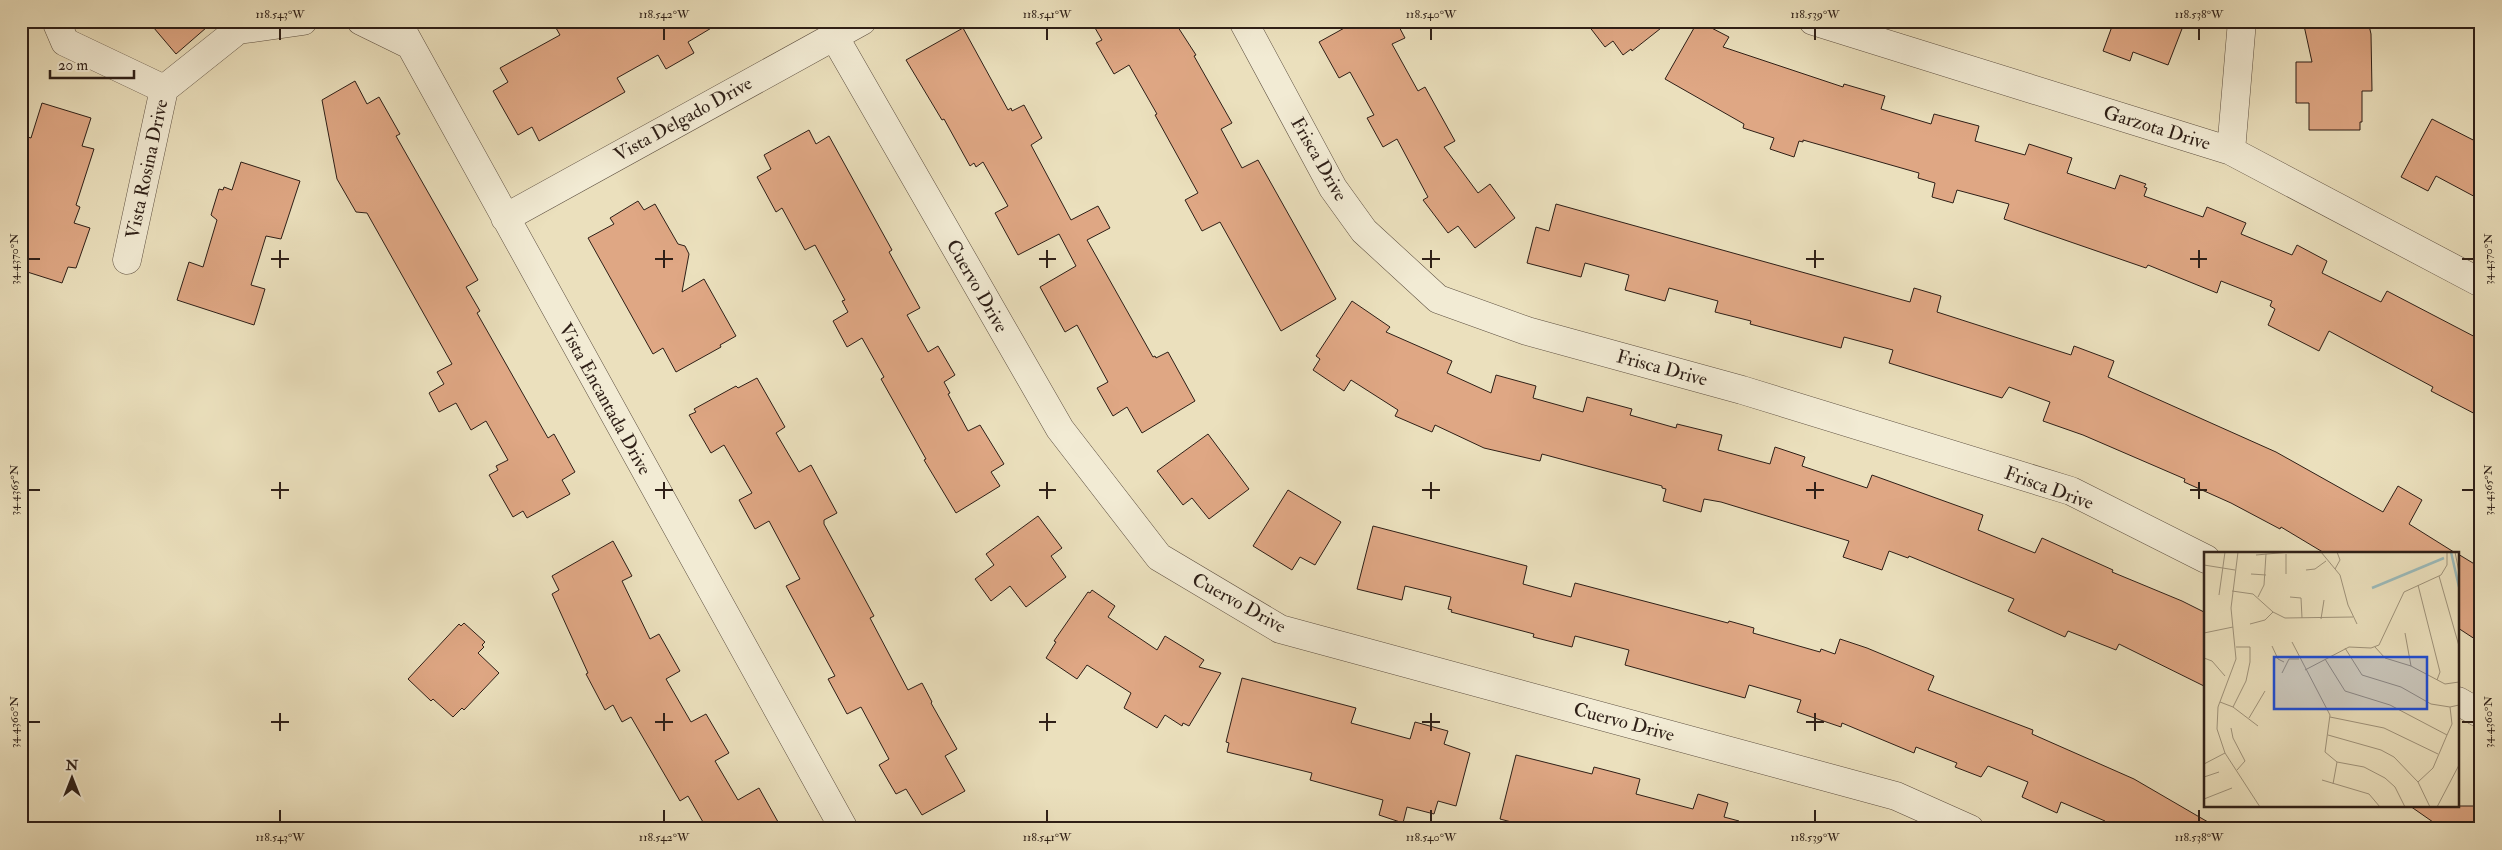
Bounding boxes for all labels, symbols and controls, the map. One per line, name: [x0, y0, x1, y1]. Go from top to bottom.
text: 118.543°W: [256, 7, 305, 22]
text: 118.542°W: [639, 7, 690, 22]
text: 118.541°W: [1023, 7, 1072, 22]
text: 118.540°W: [1406, 7, 1457, 22]
text: 118.539°W: [1791, 7, 1840, 22]
text: 118.538°W: [2175, 7, 2224, 22]
scale bar: [50, 48, 134, 80]
text: 20 m: [58, 56, 88, 75]
street label: Vista Delgado Drive: [610, 71, 756, 167]
street label: Vista Rosina Drive: [120, 97, 174, 241]
street label: Garzota Drive: [2101, 100, 2213, 156]
street label: Frisca Drive: [1285, 113, 1353, 205]
text: 34.4370°N: [7, 233, 22, 285]
text: 34.4370°N: [2481, 233, 2496, 285]
street label: Cuervo Drive: [941, 235, 1013, 337]
street label: Vista Encantada Drive: [553, 319, 657, 479]
street label: Frisca Drive: [1614, 344, 1710, 392]
street label: Frisca Drive: [2001, 461, 2097, 515]
text: 34.4365°N: [7, 464, 22, 516]
text: 34.4365°N: [2481, 464, 2496, 516]
inset map: [2204, 552, 2460, 808]
street label: Cuervo Drive: [1188, 567, 1290, 639]
text: 34.4360°N: [7, 696, 22, 748]
text: 34.4360°N: [2481, 696, 2496, 748]
street label: Cuervo Drive: [1571, 697, 1677, 747]
north arrow: [48, 752, 98, 802]
text: N: [65, 757, 79, 774]
text: 118.543°W: [256, 830, 305, 845]
text: 118.542°W: [639, 830, 690, 845]
text: 118.541°W: [1023, 830, 1072, 845]
text: 118.540°W: [1406, 830, 1457, 845]
text: 118.539°W: [1791, 830, 1840, 845]
text: 118.538°W: [2175, 830, 2224, 845]

